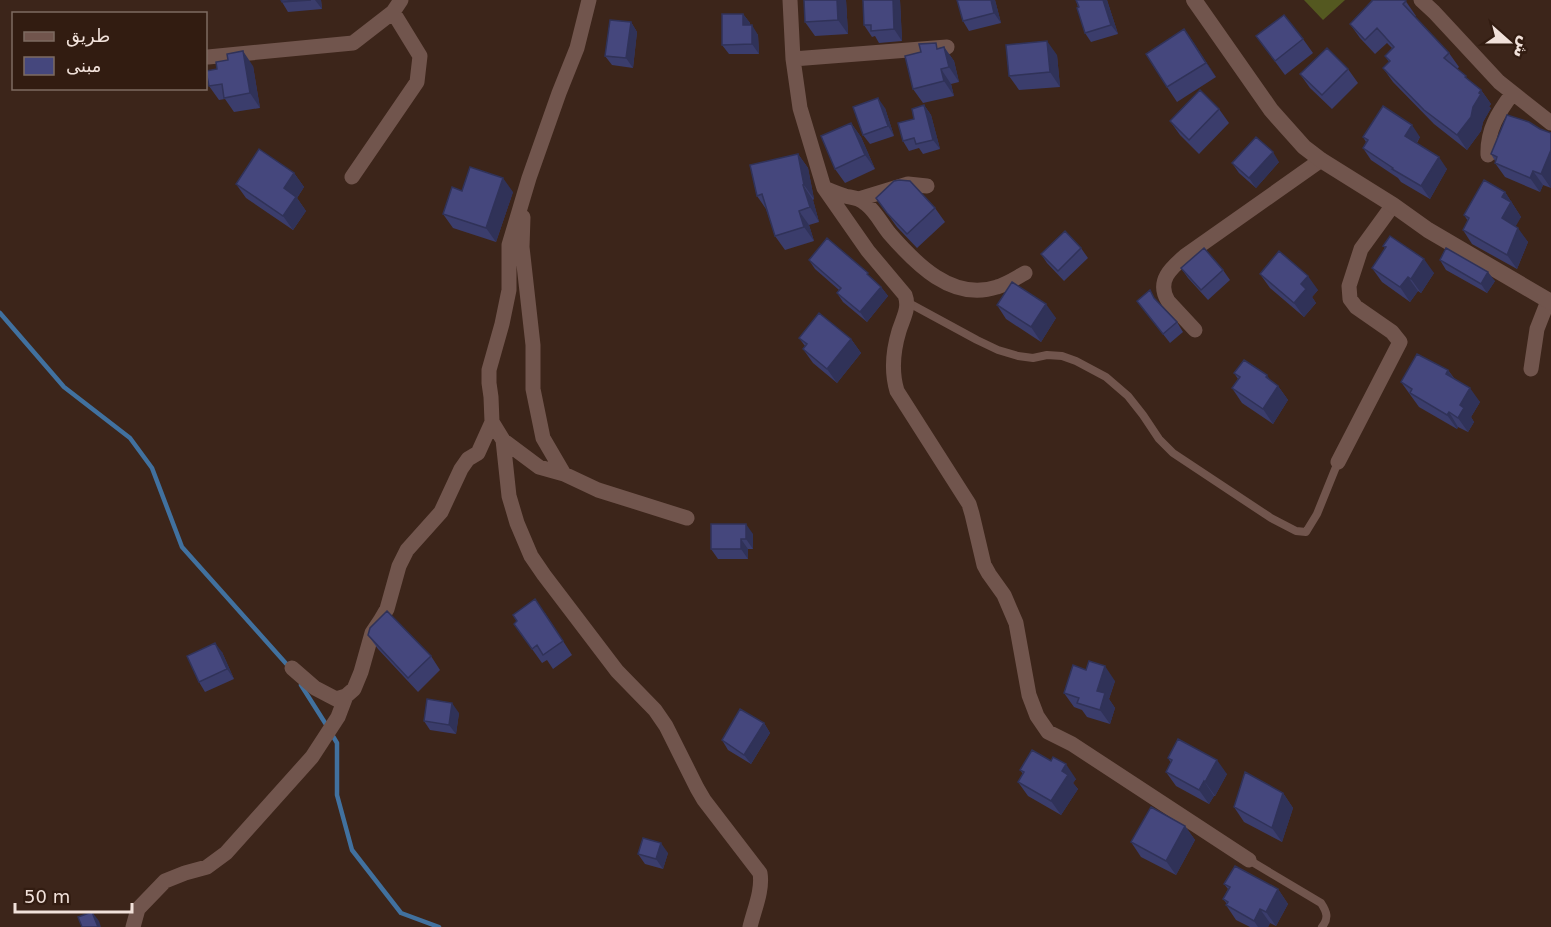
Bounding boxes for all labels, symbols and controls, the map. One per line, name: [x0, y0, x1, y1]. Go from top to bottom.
legend: [12, 12, 207, 90]
north arrow: [1479, 12, 1539, 72]
text: طريق: [66, 25, 110, 47]
text: ش: [1510, 33, 1535, 61]
text: مبنى: [66, 55, 102, 76]
scale bar: [15, 876, 132, 914]
text: 50 m: [24, 886, 70, 907]

